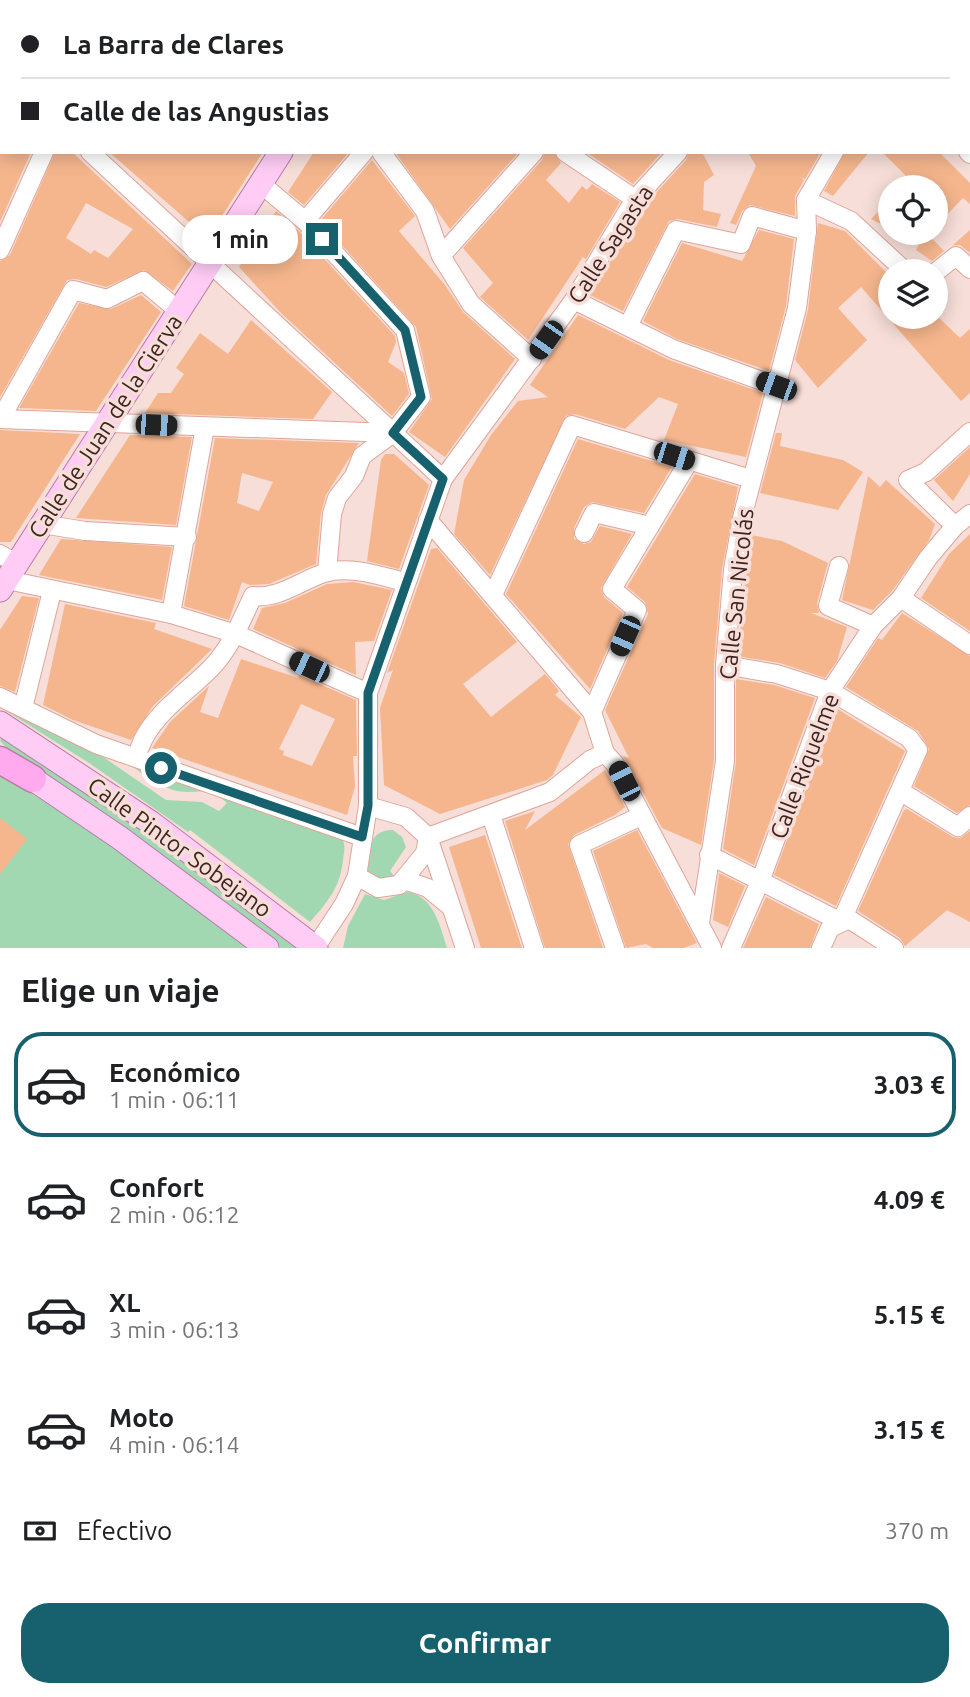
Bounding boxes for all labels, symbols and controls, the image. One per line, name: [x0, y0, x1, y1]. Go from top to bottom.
text: La Barra de Clares: [63, 30, 284, 59]
text: Calle de las Angustias: [63, 97, 329, 126]
map controls: [878, 175, 948, 329]
button: locate: [878, 175, 948, 245]
street label: Calle Sagasta: [563, 180, 657, 308]
callout: 1 min: [182, 215, 298, 264]
route end: [306, 223, 338, 255]
text: 1 min: [211, 227, 269, 252]
button: layers: [878, 259, 948, 329]
street label: Calle de Juan de la Cierva: [23, 310, 187, 542]
car: [526, 317, 567, 363]
car: [753, 369, 800, 403]
car: [135, 414, 178, 436]
car: [651, 440, 698, 472]
street label: Calle San Nicolás: [715, 507, 757, 681]
car: [607, 613, 644, 659]
car: [286, 649, 333, 685]
street label: Calle Riquelme: [765, 690, 843, 842]
route start: [145, 752, 177, 784]
car: [606, 758, 643, 804]
street label: Calle Pintor Sobejano: [83, 772, 277, 922]
text: Elige un viaje: [21, 972, 220, 1008]
icon: car: [25, 1053, 88, 1116]
text: Económico: [109, 1058, 241, 1087]
text: 3.03 €: [874, 1070, 945, 1099]
text: 1 min · 06:11: [109, 1087, 240, 1112]
icon: car: [25, 1168, 88, 1231]
text: Confort: [109, 1173, 204, 1202]
text: 4.09 €: [874, 1185, 945, 1214]
text: 2 min · 06:12: [109, 1202, 240, 1227]
icon: car: [25, 1283, 88, 1346]
text: XL: [109, 1288, 140, 1317]
text: 5.15 €: [874, 1300, 945, 1329]
text: 3 min · 06:13: [109, 1317, 240, 1342]
icon: car: [25, 1398, 88, 1461]
text: Moto: [109, 1403, 174, 1432]
text: 3.15 €: [874, 1415, 945, 1444]
text: 4 min · 06:14: [109, 1432, 240, 1457]
icon: cash: [21, 1512, 59, 1550]
text: Efectivo: [77, 1516, 172, 1545]
text: 370 m: [885, 1518, 949, 1543]
button: Confirmar: [21, 1603, 949, 1683]

